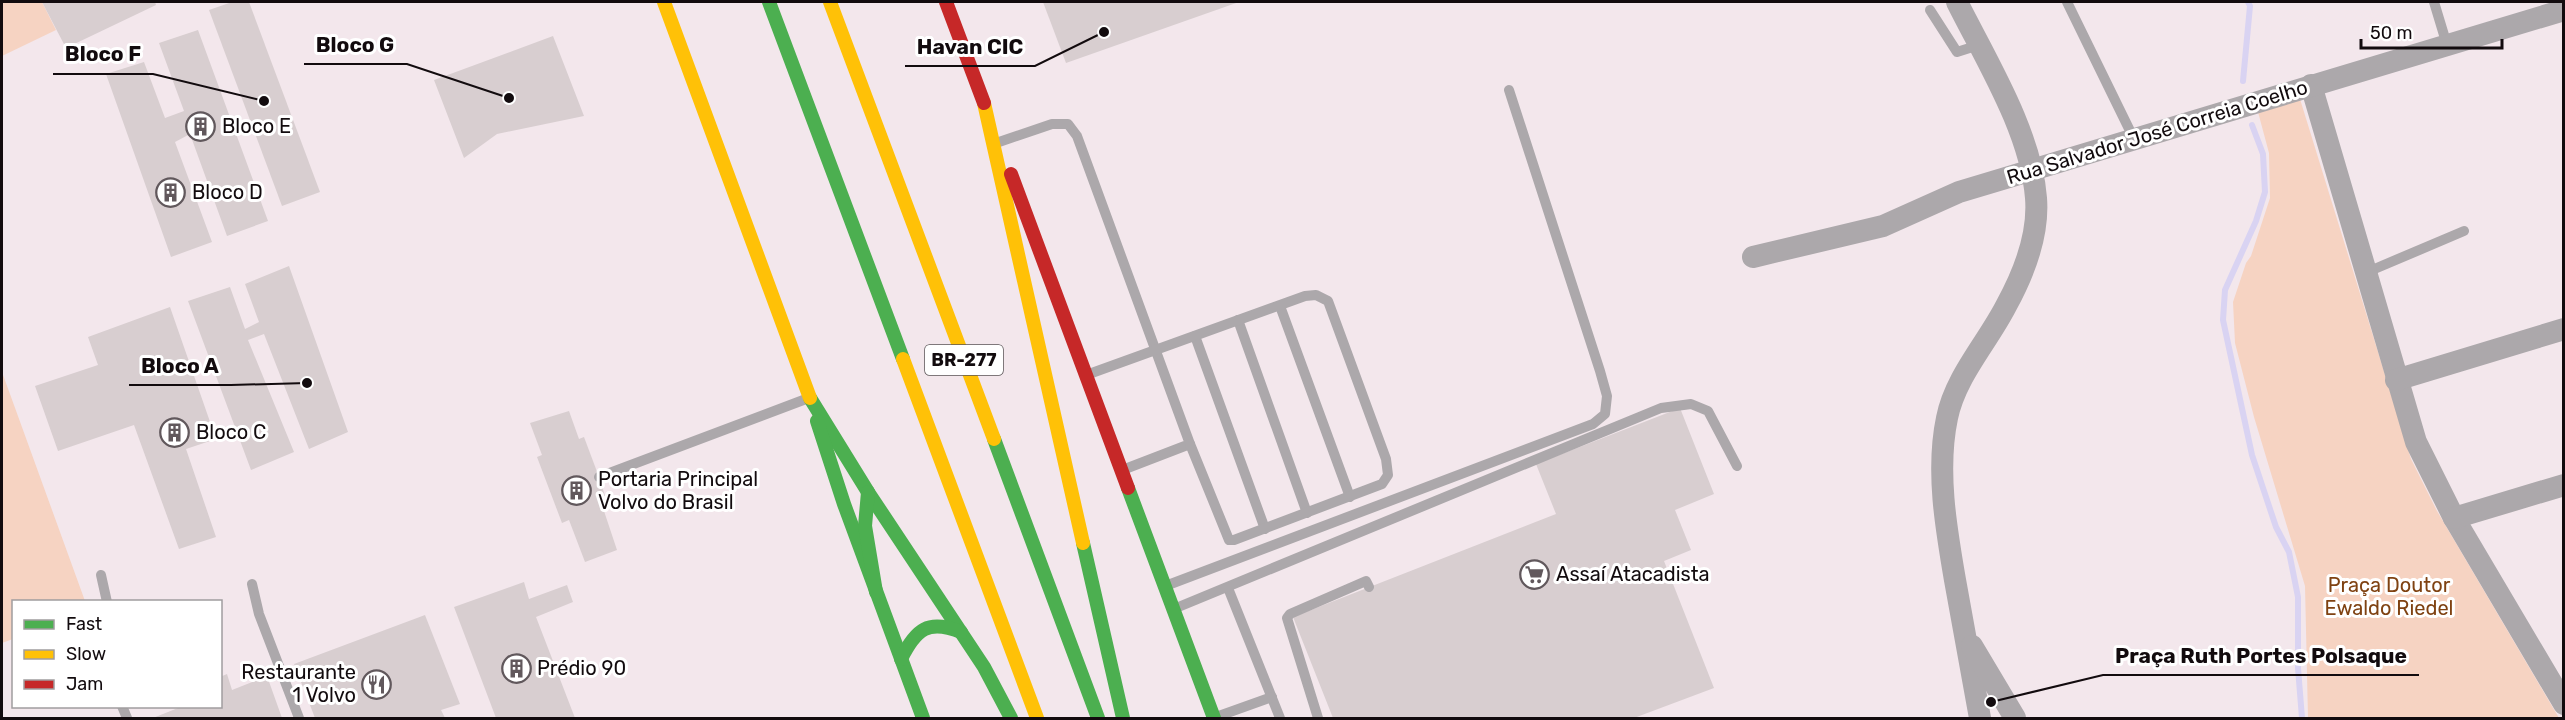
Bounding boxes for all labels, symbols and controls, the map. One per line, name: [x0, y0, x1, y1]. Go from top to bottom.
scale bar: [2361, 12, 2502, 50]
text: 50 m: [2370, 22, 2413, 44]
callout: Bloco G: [304, 25, 407, 64]
callout: Havan CIC: [905, 27, 1035, 66]
text: Bloco G: [316, 32, 394, 57]
text: Havan CIC: [917, 34, 1023, 59]
callout: Bloco F: [53, 35, 153, 74]
text: Bloco F: [65, 41, 141, 66]
street label: Rua Salvador José Correia Coelho: [2004, 75, 2310, 189]
building icon: Bloco E: [185, 110, 217, 142]
place label: Bloco E: [222, 114, 291, 138]
building icon: Bloco D: [155, 176, 187, 208]
place label: Bloco D: [192, 180, 263, 204]
road number: BR-277: [925, 345, 1003, 375]
callout: Bloco A: [129, 346, 231, 385]
text: Bloco A: [141, 353, 219, 378]
building icon: Bloco C: [159, 416, 191, 448]
place label: Bloco C: [196, 420, 266, 444]
place label: Portaria Principal Volvo do Brasil: [598, 467, 758, 514]
building icon: Portaria Principal Volvo do Brasil: [561, 475, 593, 507]
supermarket icon: Assaí Atacadista: [1519, 558, 1551, 590]
place label: Assaí Atacadista: [1556, 562, 1710, 586]
park label: Praça Doutor Ewaldo Riedel: [2325, 573, 2453, 620]
legend: [12, 600, 222, 708]
text: Fast: [66, 613, 102, 635]
callout: Praça Ruth Portes Polsaque: [2103, 636, 2419, 675]
text: Slow: [66, 643, 106, 665]
text: Praça Ruth Portes Polsaque: [2115, 643, 2407, 668]
building icon: Prédio 90: [500, 652, 532, 684]
place label: Prédio 90: [537, 656, 626, 680]
place label: Restaurante 1 Volvo: [241, 660, 356, 707]
restaurant icon: Restaurante 1 Volvo: [361, 668, 393, 700]
text: Jam: [66, 673, 103, 695]

